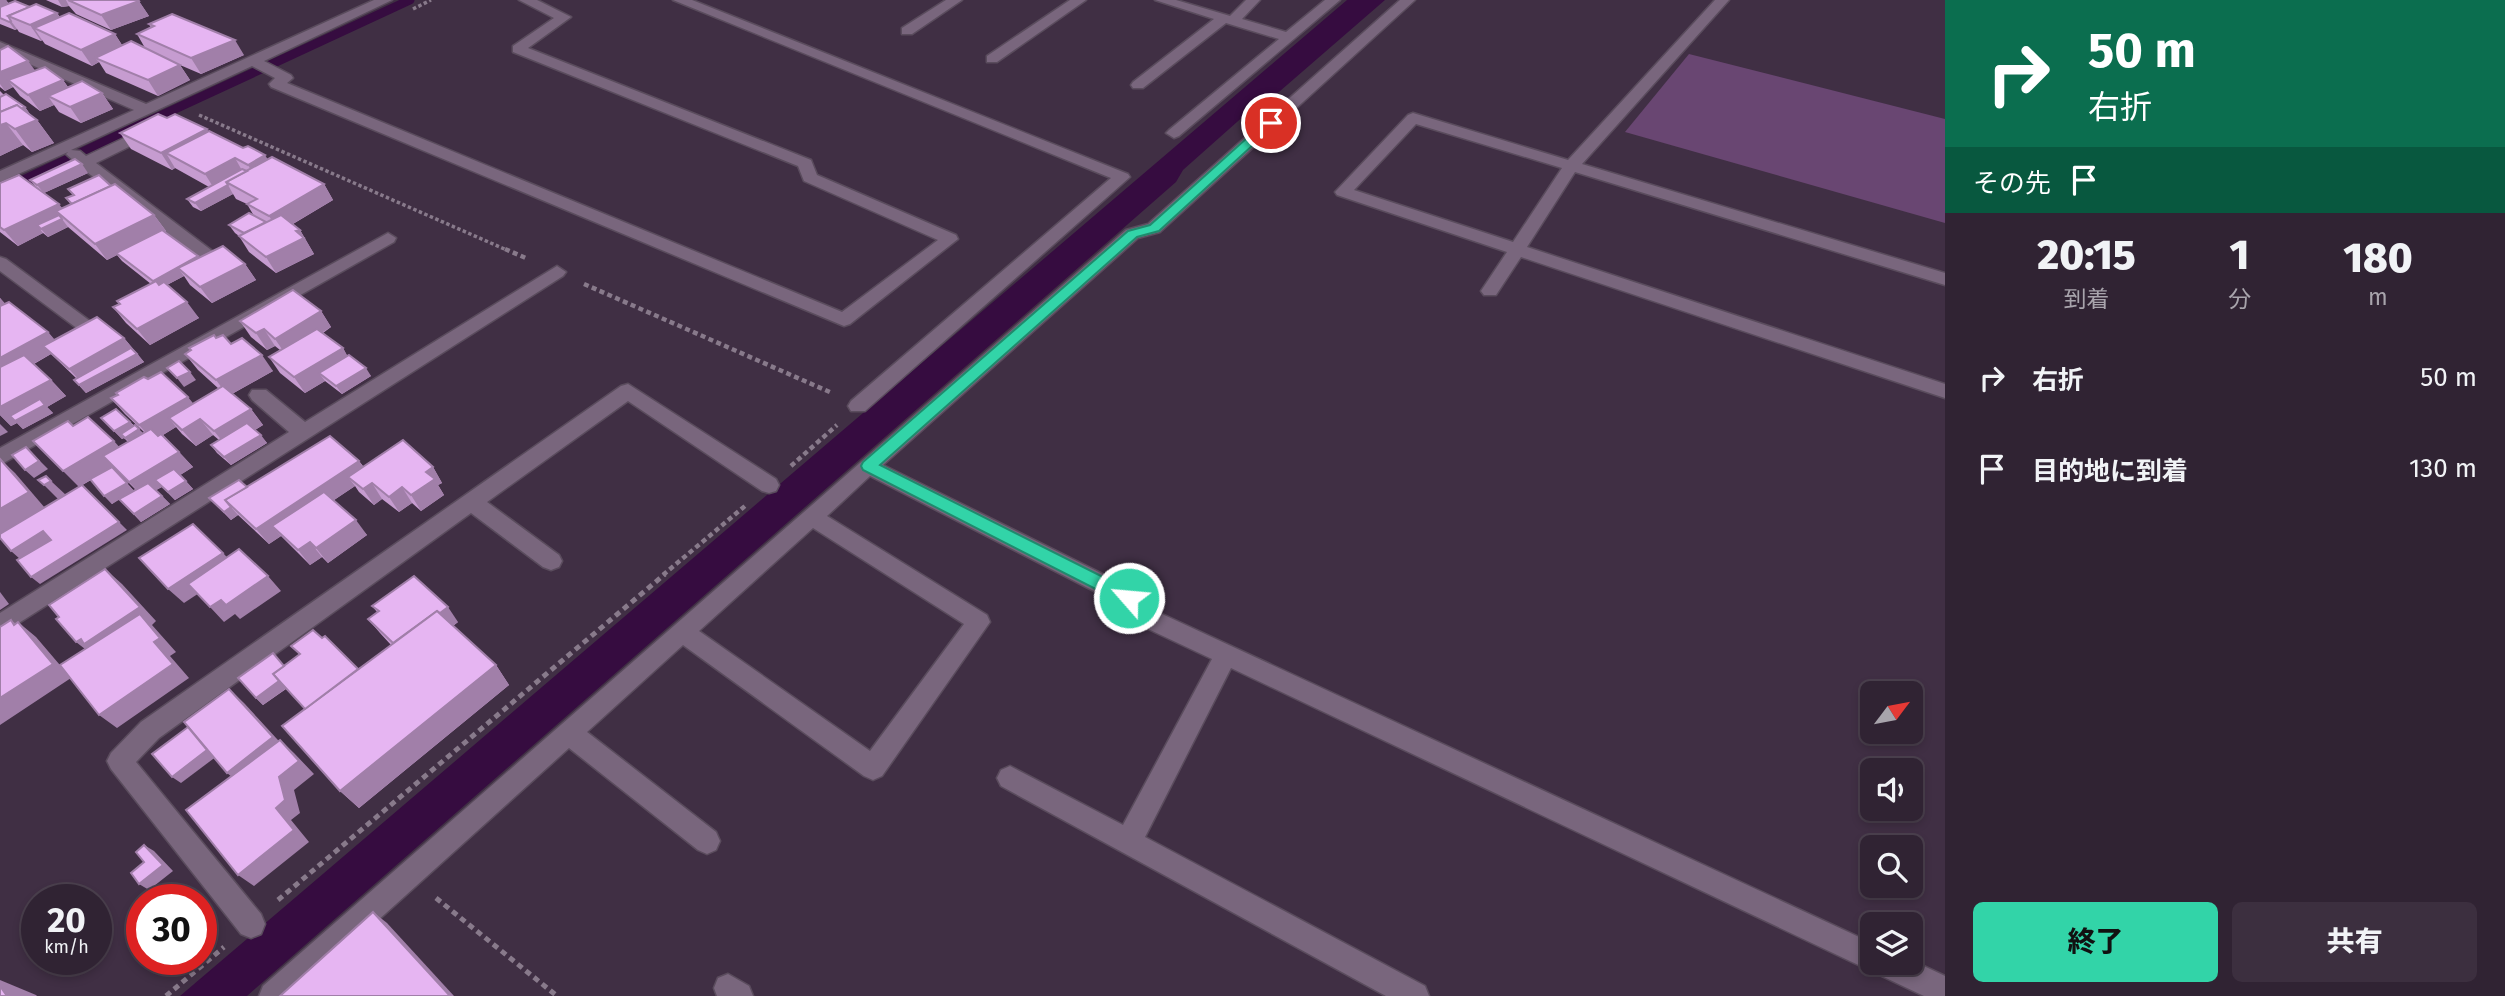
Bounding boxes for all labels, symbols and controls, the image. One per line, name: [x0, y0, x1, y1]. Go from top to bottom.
text: 50 m: [2088, 21, 2196, 80]
icon: right: [1973, 28, 2064, 119]
text: 右折: [2088, 88, 2152, 126]
pin: [1241, 93, 1301, 153]
icon: arrive: [1252, 104, 1290, 142]
icon: arrive: [2065, 161, 2103, 199]
text: その先: [1973, 168, 2051, 199]
text: 20:15: [2037, 230, 2136, 280]
text: 1: [2229, 230, 2249, 280]
text: 180: [2343, 233, 2413, 283]
text: m: [2368, 283, 2388, 311]
text: 到着: [2063, 285, 2109, 313]
text: 分: [2228, 285, 2251, 313]
icon: right: [1973, 359, 2011, 397]
text: 50 m: [2420, 362, 2477, 393]
text: 右折: [2032, 365, 2084, 396]
icon: arrive: [1973, 450, 2011, 488]
text: 130 m: [2409, 453, 2477, 484]
text: 目的地に到着: [2032, 456, 2188, 487]
position arrow: [1092, 561, 1166, 635]
north arrow: [1860, 681, 1923, 744]
map controls: [1860, 681, 1923, 975]
button: sound: [1860, 758, 1923, 821]
button: search: [1860, 835, 1923, 898]
speed limit sign: 30: [126, 884, 217, 975]
text: 20: [47, 899, 86, 941]
button: 終了: [1973, 902, 2218, 982]
button: 共有: [2232, 902, 2477, 982]
button: layers: [1860, 912, 1923, 975]
text: km/h: [44, 936, 89, 958]

